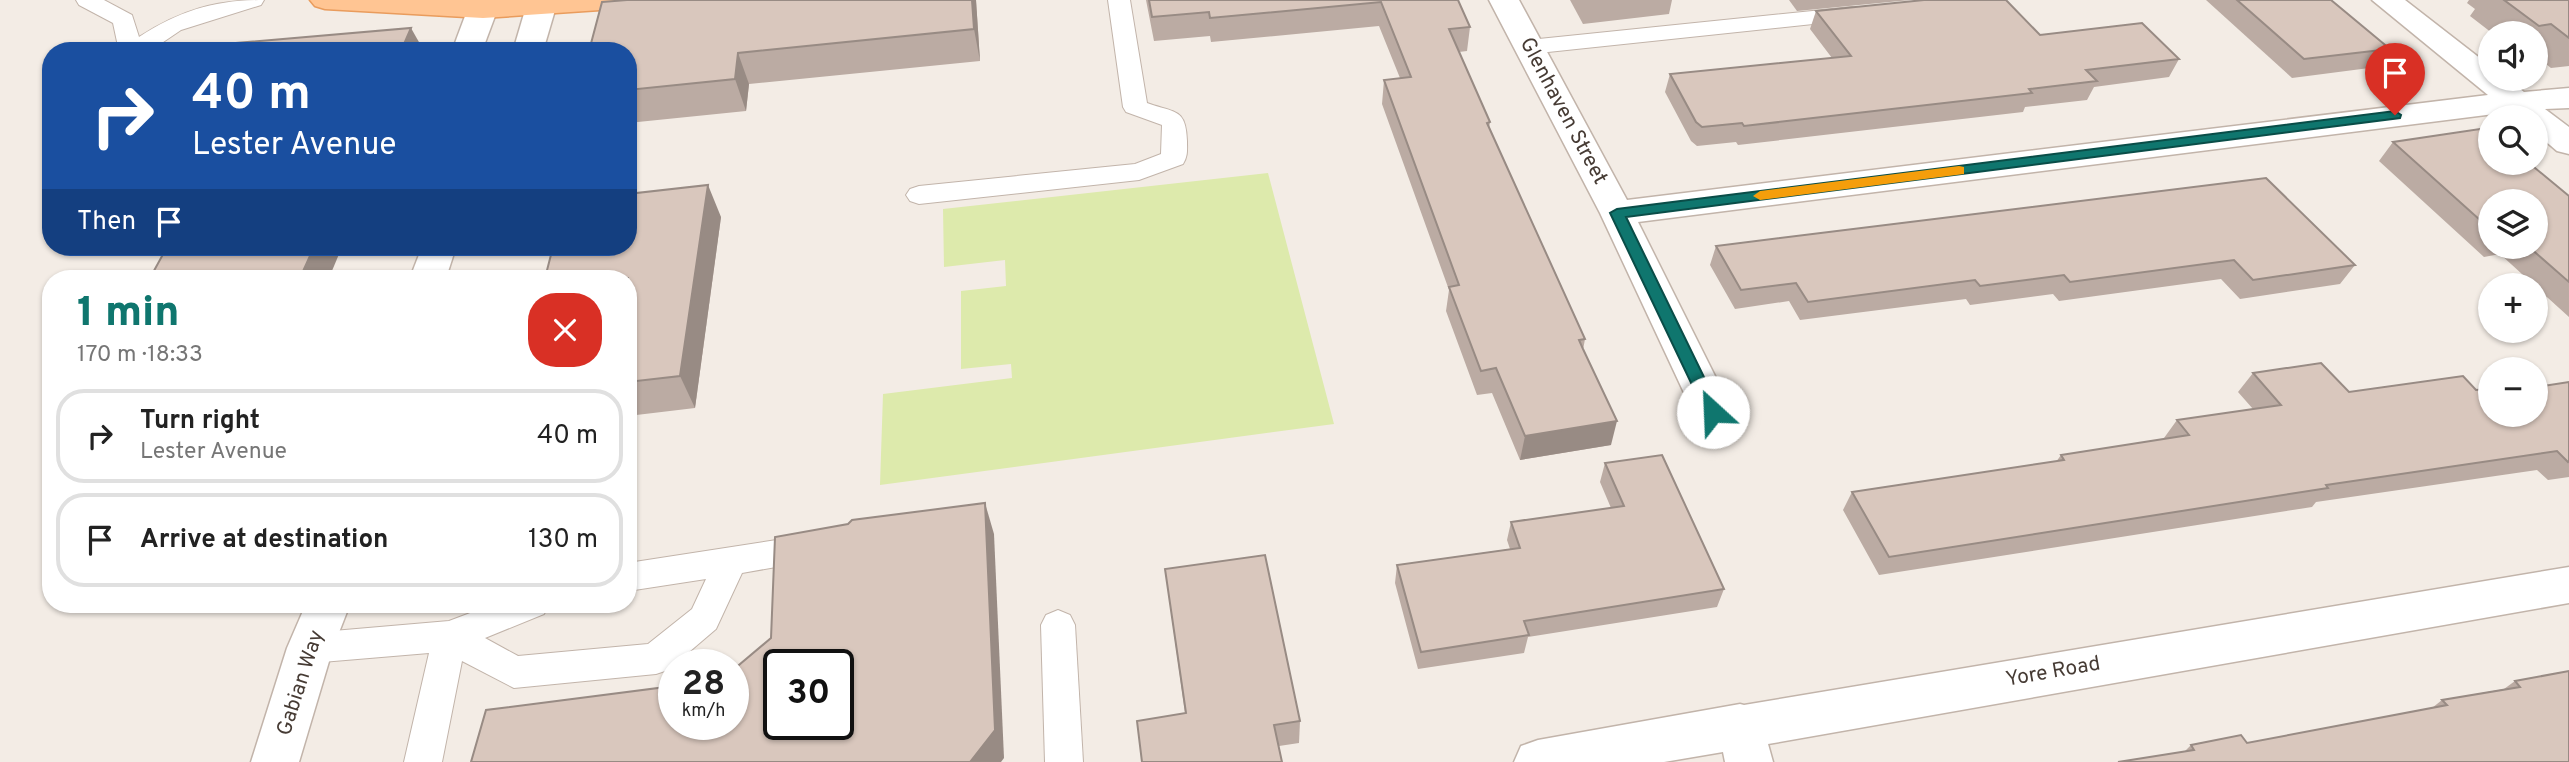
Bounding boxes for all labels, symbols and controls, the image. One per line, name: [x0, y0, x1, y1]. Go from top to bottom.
map controls: [2478, 21, 2548, 427]
button: sound: [2478, 21, 2548, 91]
street label: Glenhaven Street: [1513, 33, 1613, 189]
pin: [2365, 43, 2425, 115]
icon: arrive: [2376, 54, 2414, 92]
text: 40 m: [192, 65, 311, 127]
icon: right: [77, 70, 168, 161]
button: search: [2478, 105, 2548, 175]
text: Lester Avenue: [192, 126, 396, 166]
button: layers: [2478, 189, 2548, 259]
icon: arrive: [150, 203, 188, 241]
text: Then: [77, 206, 136, 239]
button: +: [2478, 273, 2548, 343]
text: 1 min: [77, 288, 180, 341]
button: close: [528, 293, 602, 367]
text: 170 m · 18:33: [77, 341, 203, 370]
button: −: [2478, 357, 2548, 427]
position arrow: [1676, 375, 1750, 449]
text: Turn right: [140, 405, 260, 438]
icon: right: [81, 417, 119, 455]
text: 40 m: [537, 420, 598, 453]
text: Lester Avenue: [140, 438, 287, 467]
icon: arrive: [81, 521, 119, 559]
text: Arrive at destination: [140, 524, 388, 557]
text: 130 m: [528, 524, 598, 557]
street label: Gabian Way: [271, 627, 331, 739]
speed limit sign: 30: [763, 649, 854, 740]
street label: Yore Road: [2004, 650, 2102, 694]
text: 28: [682, 663, 725, 707]
text: km/h: [682, 700, 725, 723]

